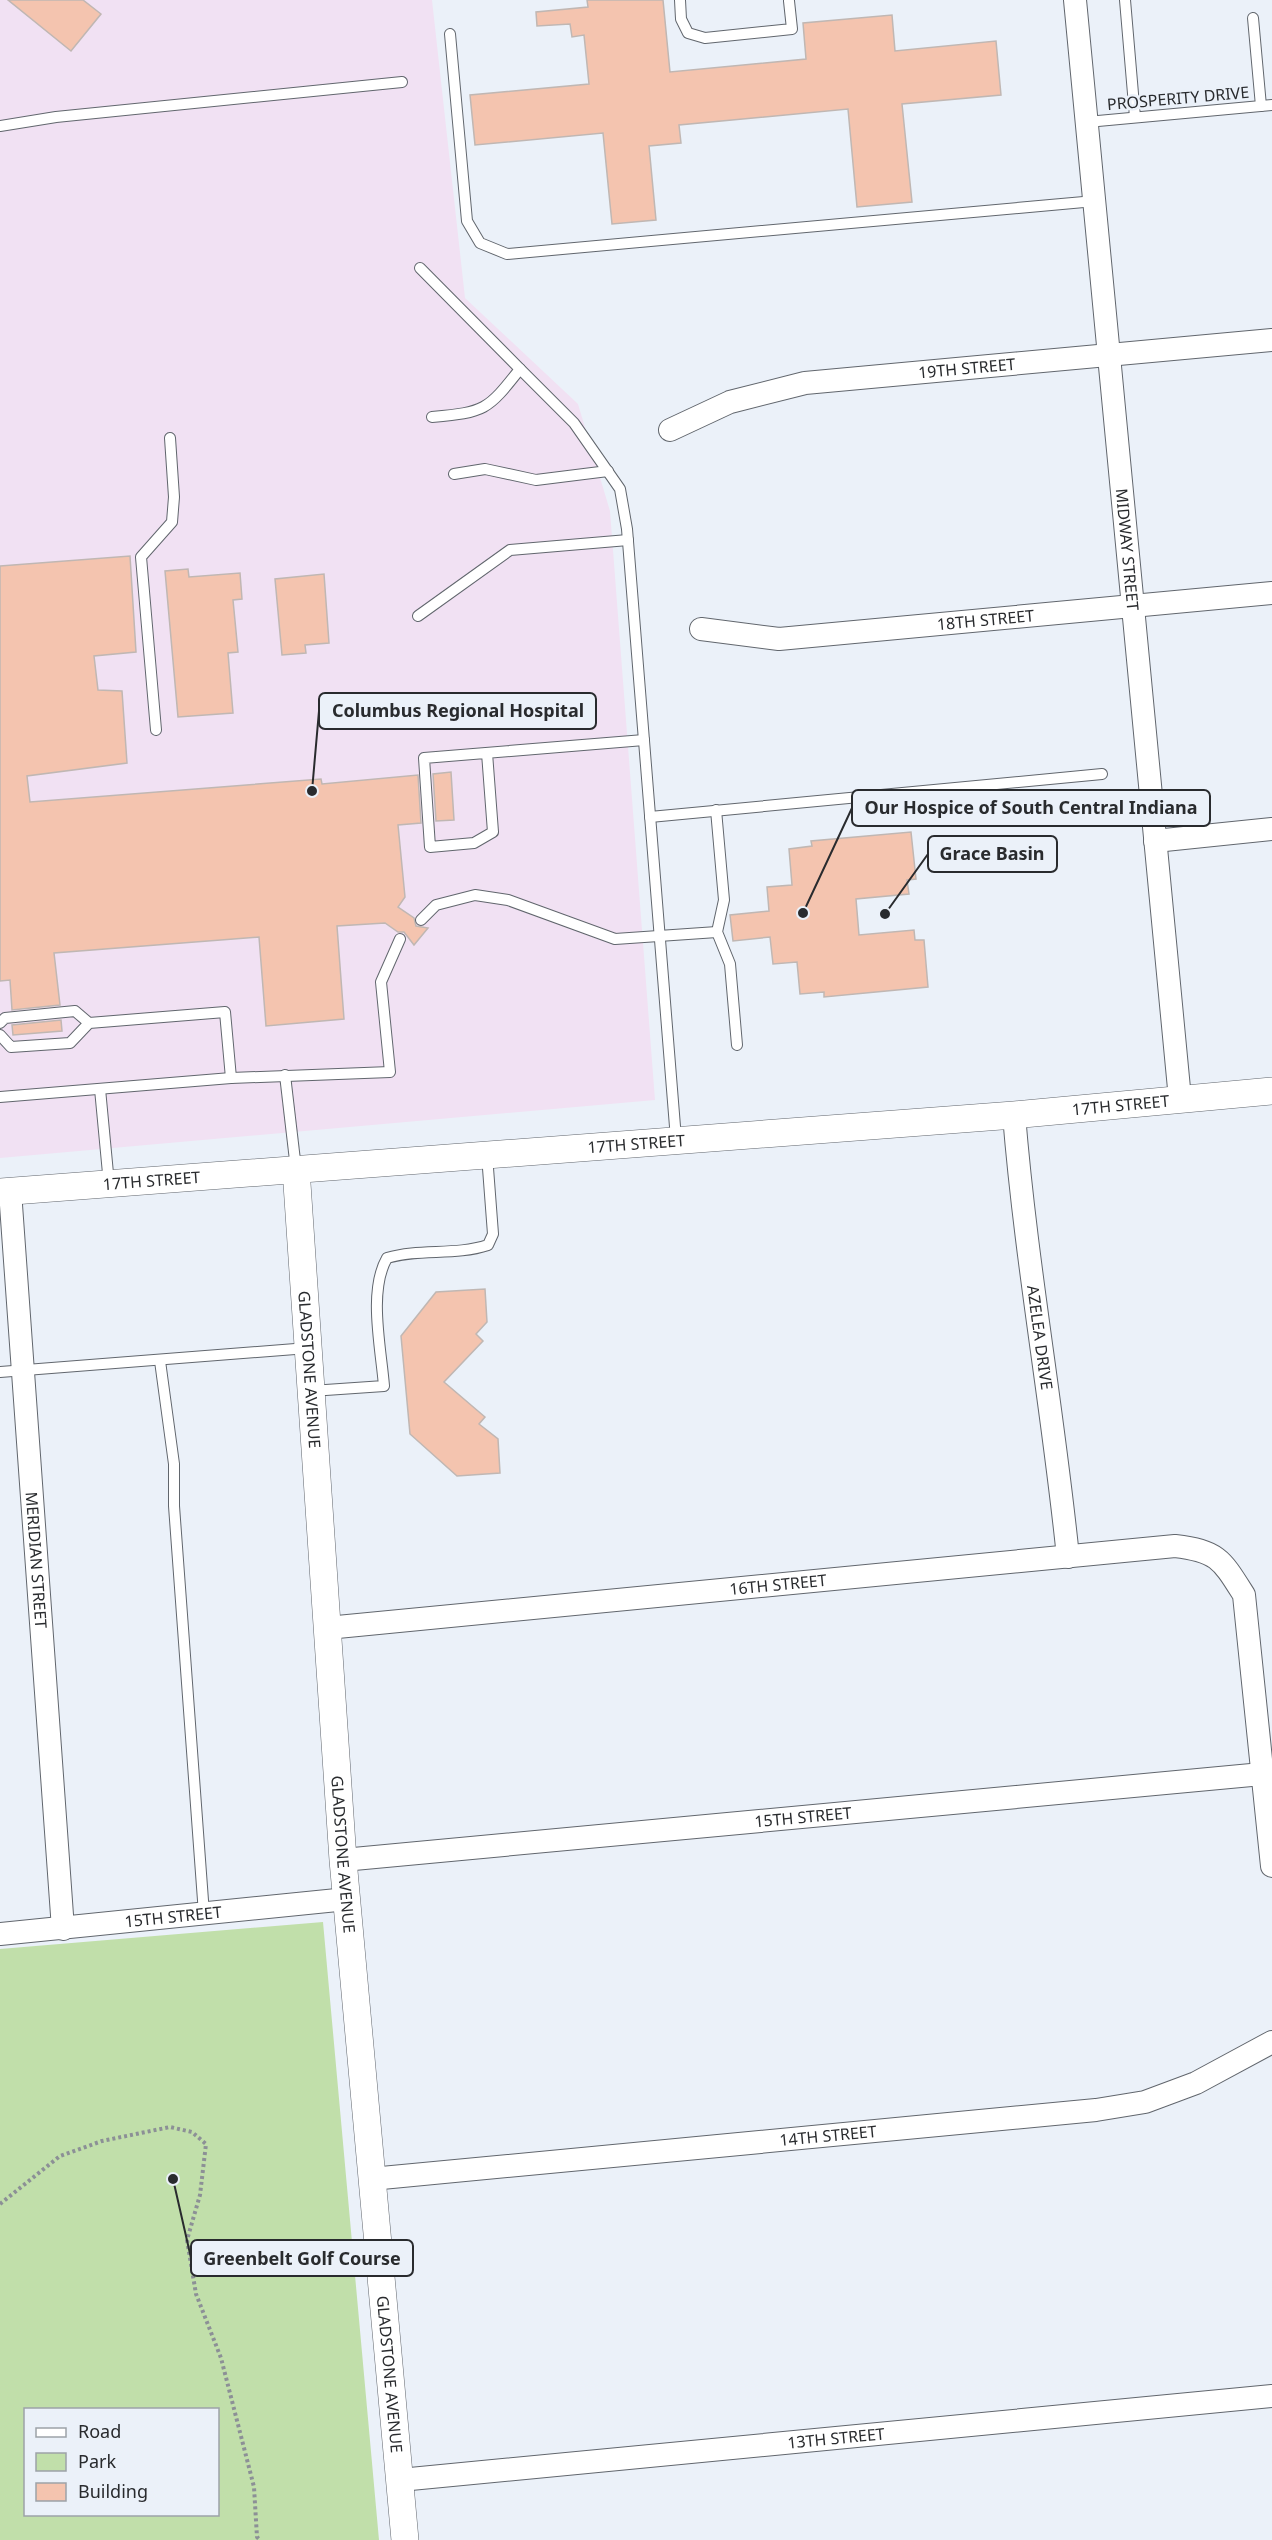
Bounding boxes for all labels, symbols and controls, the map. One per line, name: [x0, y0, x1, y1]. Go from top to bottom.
street label: PROSPERITY DRIVE: [1106, 81, 1250, 115]
street label: 19TH STREET: [917, 353, 1016, 384]
street label: MIDWAY STREET: [1111, 487, 1144, 612]
street label: 18TH STREET: [936, 604, 1035, 635]
callout: Columbus Regional Hospital: [319, 693, 596, 729]
text: Columbus Regional Hospital: [332, 698, 584, 722]
callout: Our Hospice of South Central Indiana: [852, 790, 1210, 826]
text: Our Hospice of South Central Indiana: [864, 795, 1198, 819]
callout: Grace Basin: [928, 836, 1057, 872]
text: Grace Basin: [939, 841, 1045, 865]
street label: 17TH STREET: [1071, 1090, 1170, 1121]
street label: 17TH STREET: [587, 1129, 686, 1158]
street label: 17TH STREET: [102, 1166, 201, 1195]
street label: AZELEA DRIVE: [1022, 1284, 1058, 1391]
street label: GLADSTONE AVENUE: [293, 1290, 326, 1449]
street label: MERIDIAN STREET: [21, 1491, 52, 1629]
street label: 16TH STREET: [728, 1569, 828, 1600]
street label: GLADSTONE AVENUE: [326, 1775, 361, 1934]
street label: 15TH STREET: [753, 1801, 853, 1832]
street label: 15TH STREET: [123, 1901, 223, 1932]
street label: 14TH STREET: [778, 2120, 878, 2151]
callout: Greenbelt Golf Course: [191, 2240, 413, 2276]
text: Greenbelt Golf Course: [203, 2246, 401, 2270]
street label: GLADSTONE AVENUE: [372, 2295, 408, 2454]
legend: [24, 2408, 219, 2516]
text: Road: [78, 2419, 121, 2443]
street label: 13TH STREET: [786, 2422, 886, 2454]
text: Park: [78, 2449, 116, 2473]
text: Building: [78, 2479, 148, 2503]

